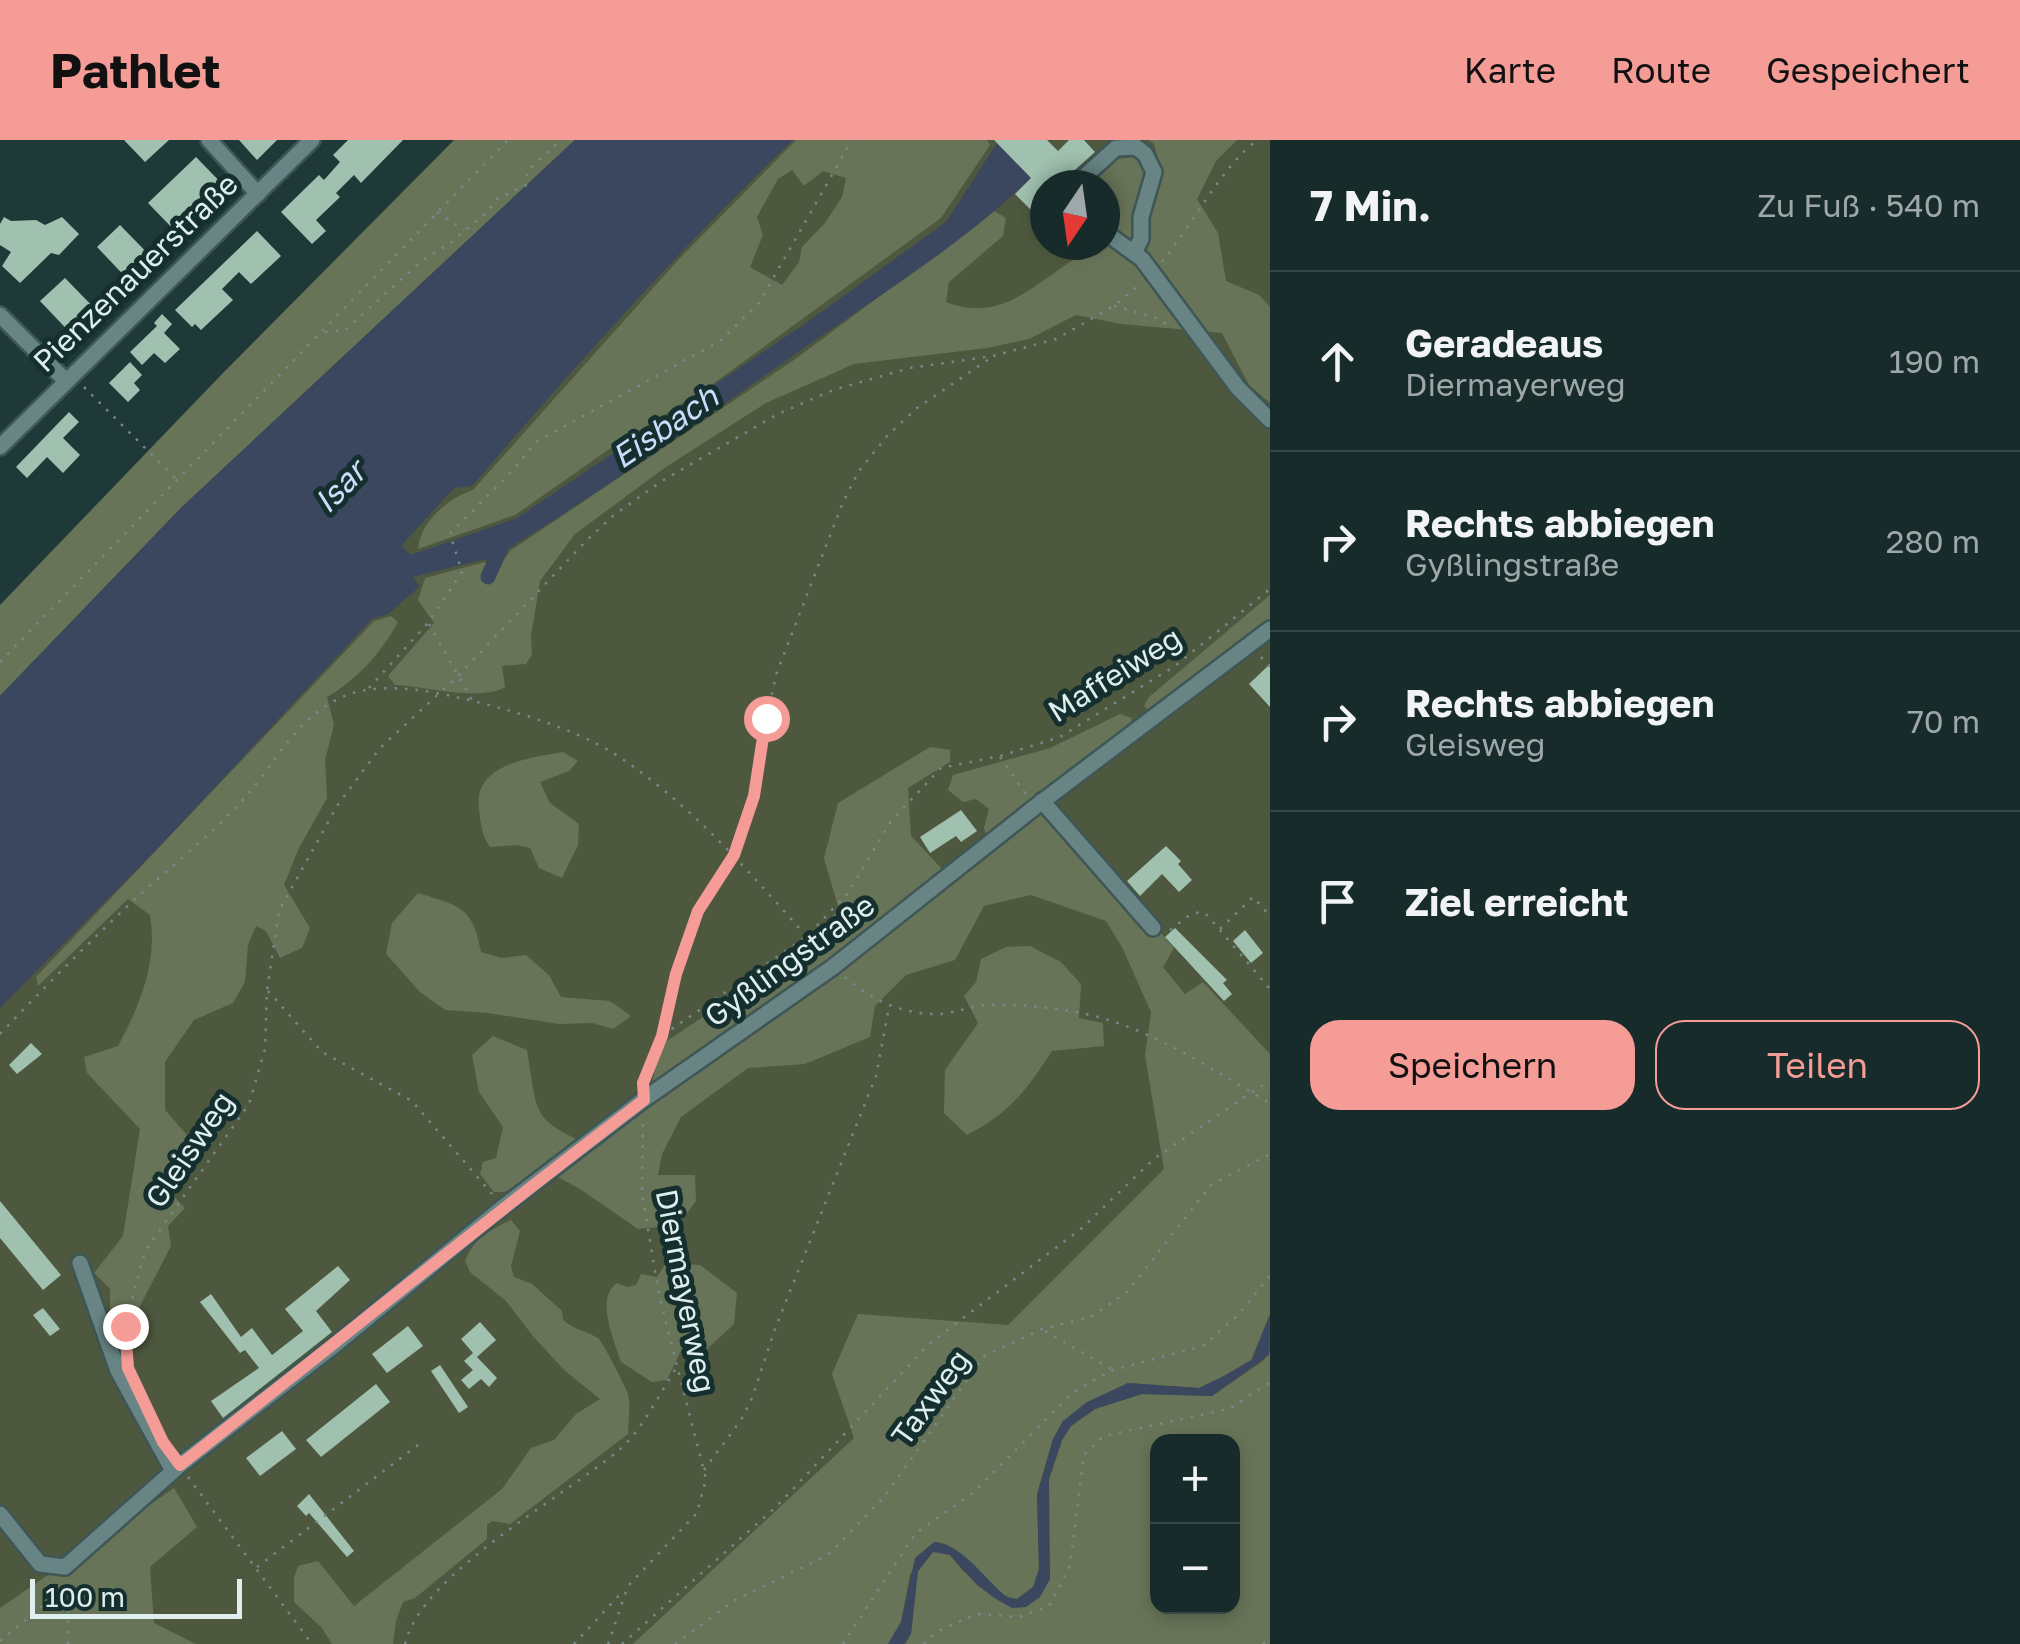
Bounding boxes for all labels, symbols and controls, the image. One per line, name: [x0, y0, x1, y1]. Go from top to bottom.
text: Pathlet: [50, 41, 221, 99]
text: Karte: [1464, 49, 1556, 91]
text: Route: [1611, 49, 1711, 91]
text: Gespeichert: [1766, 49, 1970, 91]
street label: Pienzenauerstraße: [26, 166, 245, 379]
north arrow: [1030, 170, 1120, 260]
text: 7 Min.: [1310, 180, 1431, 230]
text: Zu Fuß · 540 m: [1757, 186, 1980, 224]
text: Geradeaus: [1405, 320, 1603, 365]
icon: ahead: [1310, 334, 1365, 389]
text: 190 m: [1889, 342, 1980, 380]
text: Diermayerweg: [1405, 365, 1626, 403]
water label: Eisbach: [604, 376, 726, 475]
water label: Isar: [306, 449, 376, 520]
text: Rechts abbiegen: [1405, 500, 1714, 545]
icon: right: [1310, 514, 1365, 569]
text: 280 m: [1886, 522, 1980, 560]
text: Gyßlingstraße: [1405, 545, 1619, 583]
street label: Maffeiweg: [1041, 619, 1188, 729]
text: Rechts abbiegen: [1405, 680, 1714, 725]
icon: right: [1310, 694, 1365, 749]
route start: [744, 696, 790, 742]
text: 70 m: [1907, 702, 1980, 740]
text: Gleisweg: [1405, 725, 1545, 763]
icon: arrive: [1310, 874, 1365, 929]
text: Ziel erreicht: [1405, 879, 1628, 924]
street label: Gyßlingstraße: [698, 887, 881, 1034]
button: Speichern: [1310, 1020, 1635, 1110]
button: Teilen: [1655, 1020, 1980, 1110]
street label: Gleisweg: [137, 1085, 241, 1214]
street label: Diermayerweg: [649, 1186, 723, 1396]
route end: [103, 1304, 149, 1350]
street label: Taxweg: [883, 1343, 977, 1452]
map controls: [1150, 1434, 1240, 1614]
button: +: [1150, 1434, 1240, 1524]
button: −: [1150, 1524, 1240, 1614]
scale bar: [30, 1574, 242, 1618]
text: 100 m: [45, 1580, 125, 1613]

